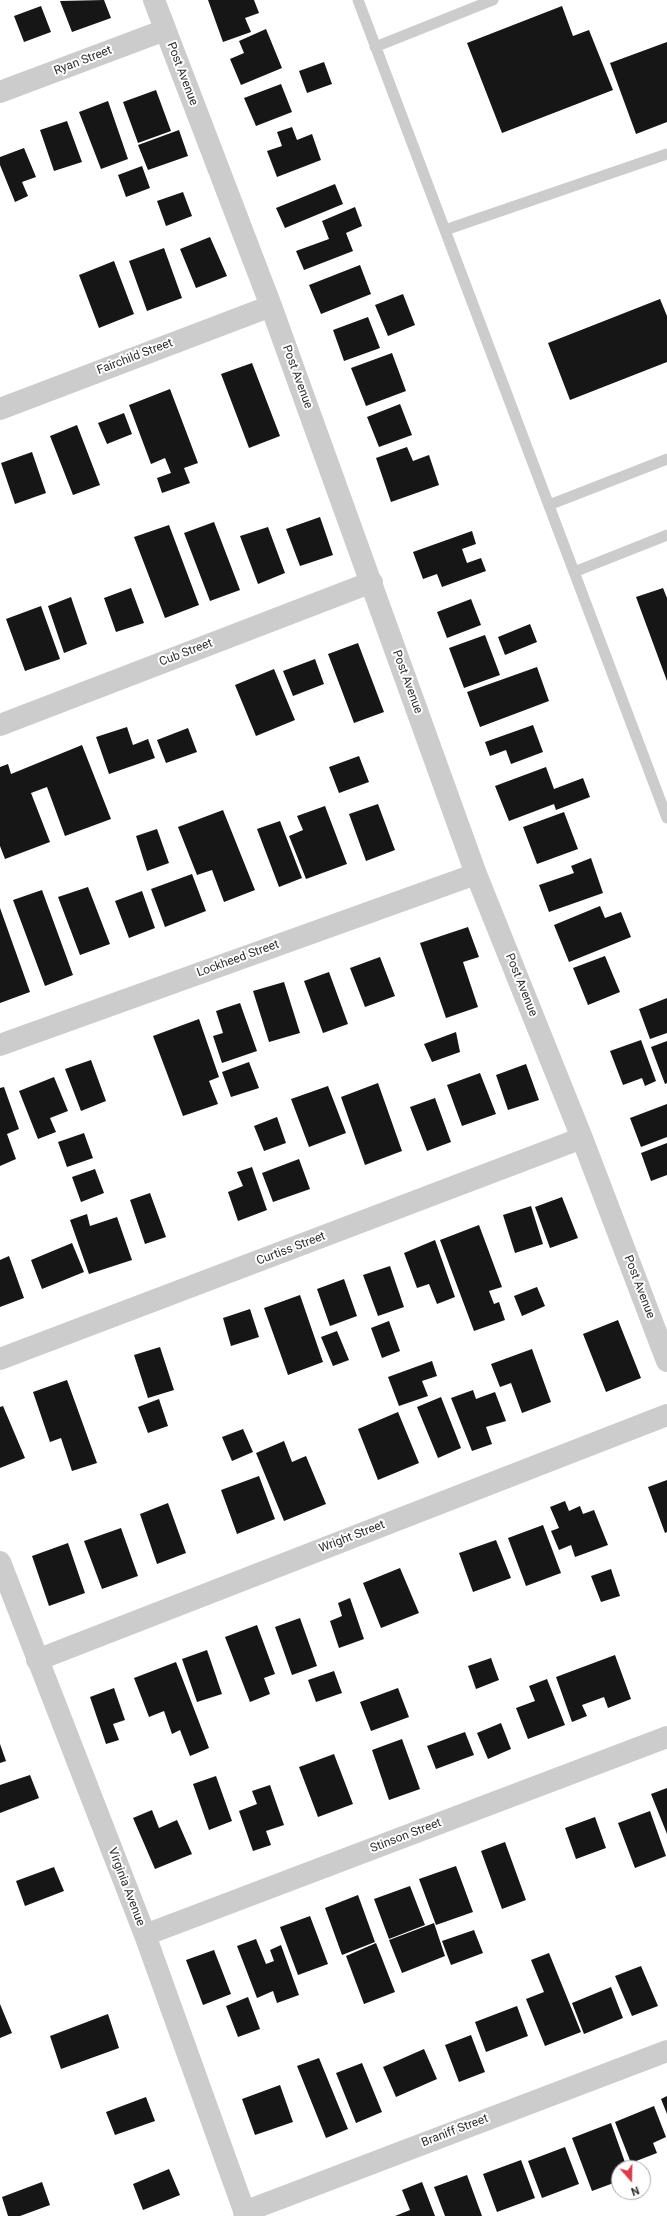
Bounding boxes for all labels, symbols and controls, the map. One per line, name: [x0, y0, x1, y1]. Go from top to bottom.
street label: Post Avenue: [163, 40, 201, 108]
street label: Ryan Street: [52, 43, 114, 79]
street label: Fairchild Street: [95, 336, 175, 378]
street label: Post Avenue: [279, 343, 315, 411]
street label: Cub Street: [157, 636, 215, 670]
street label: Post Avenue: [389, 648, 425, 716]
street label: Lockheed Street: [195, 937, 281, 981]
street label: Post Avenue: [502, 951, 540, 1019]
street label: Curtiss Street: [255, 1229, 327, 1269]
street label: Post Avenue: [620, 1253, 658, 1321]
street label: Wright Street: [317, 1518, 387, 1556]
street label: Stinson Street: [368, 1816, 444, 1856]
street label: Virginia Avenue: [105, 1846, 147, 1928]
street label: Braniff Street: [420, 2112, 490, 2150]
north arrow: [611, 2160, 651, 2200]
text: N: [629, 2183, 641, 2198]

